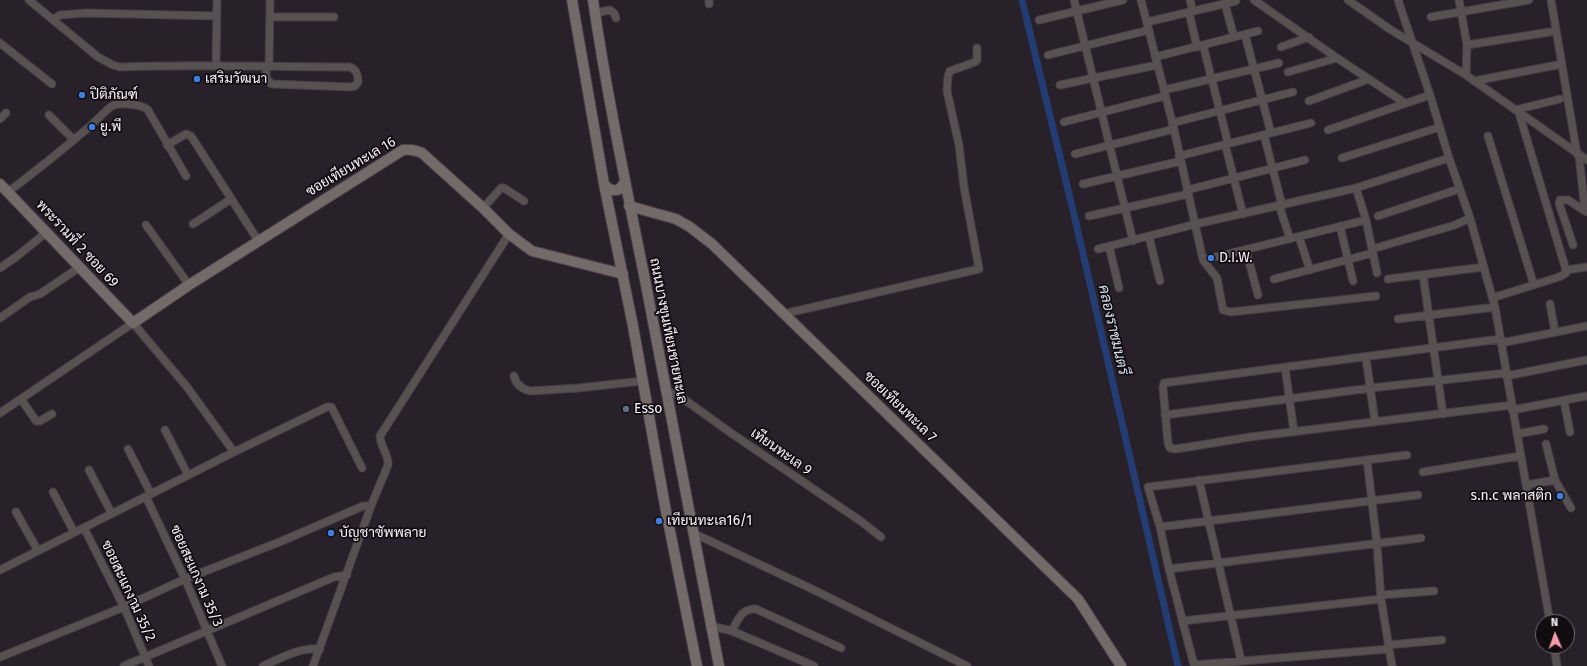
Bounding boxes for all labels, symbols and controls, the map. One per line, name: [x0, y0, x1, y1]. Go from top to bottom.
place label: เสริมวัฒนา: [205, 71, 267, 87]
marker: เสริมวัฒนา: [192, 74, 202, 84]
place label: ปิติภัณฑ์: [90, 87, 138, 103]
marker: ปิติภัณฑ์: [77, 90, 87, 100]
place label: ยู.พี: [100, 119, 121, 135]
marker: ยู.พี: [87, 122, 97, 132]
street label: ซอยเทียนทะเล 16: [303, 134, 399, 200]
street label: พระรามที่ 2 ซอย 69: [32, 197, 122, 291]
place label: D.I.W.: [1219, 250, 1253, 266]
marker: D.I.W.: [1206, 253, 1216, 263]
street label: ถนนบางขุนเทียนชายทะเล: [646, 257, 690, 405]
water label: คลองราชมนตรี: [1094, 283, 1132, 377]
street label: ซอยเทียนทะเล 7: [860, 368, 940, 446]
place label: Esso: [634, 401, 663, 417]
marker: Esso: [621, 404, 631, 414]
street label: เทียนทะเล 9: [747, 425, 815, 479]
place label: s.n.c พลาสติก: [1471, 488, 1552, 504]
marker: s.n.c พลาสติก: [1555, 491, 1565, 501]
place label: เทียนทะเล16/1: [667, 513, 752, 529]
marker: เทียนทะเล16/1: [654, 516, 664, 526]
street label: ซอยสะแกงาม 35/3: [166, 523, 226, 629]
place label: บัญชาซัพพลาย: [339, 525, 427, 541]
marker: บัญชาซัพพลาย: [326, 528, 336, 538]
street label: ซอยสะแกงาม 35/2: [97, 538, 159, 644]
north arrow: [1535, 614, 1575, 654]
text: N: [1551, 616, 1558, 629]

